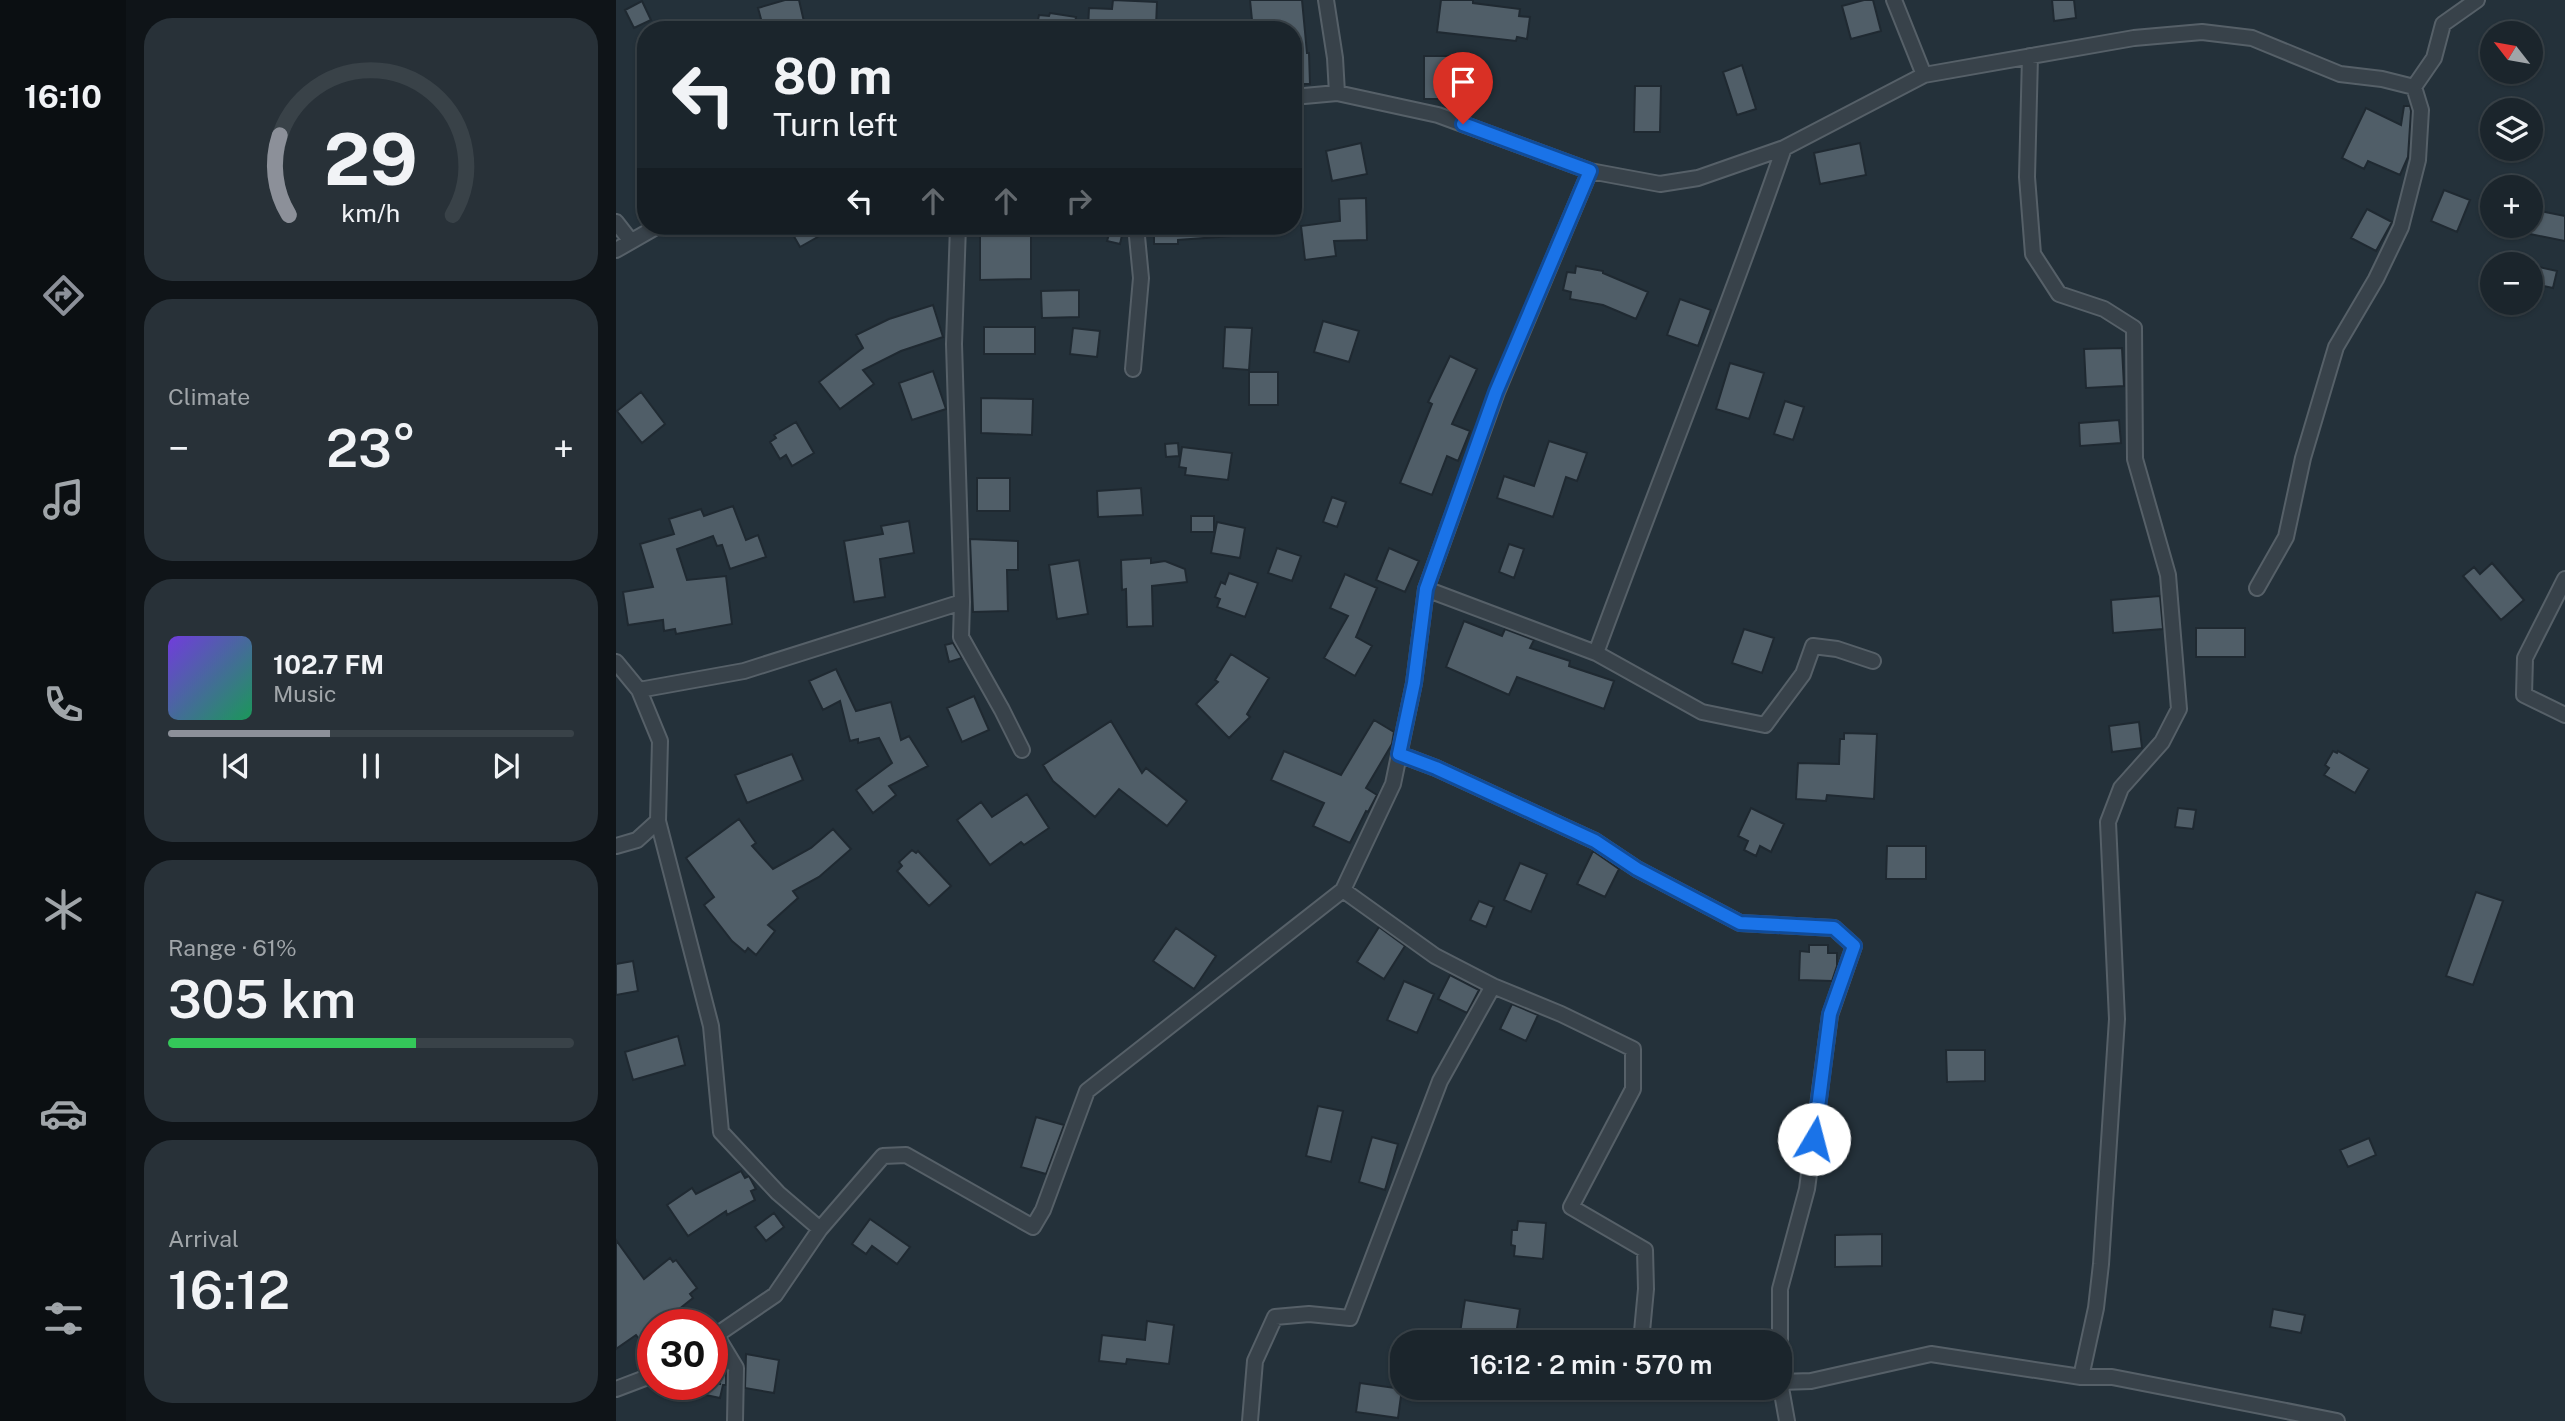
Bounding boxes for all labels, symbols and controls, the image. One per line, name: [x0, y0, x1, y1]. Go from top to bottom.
north arrow: [2480, 21, 2543, 84]
map controls: [2480, 21, 2543, 315]
text: 80 m: [773, 47, 892, 105]
icon: left: [658, 49, 749, 140]
pin: [1433, 52, 1493, 124]
icon: arrive: [1444, 63, 1482, 101]
text: 16:10: [24, 78, 102, 115]
button: layers: [2480, 98, 2543, 161]
text: Turn left: [773, 106, 898, 143]
text: 29: [324, 117, 418, 202]
button: +: [2480, 175, 2543, 238]
icon: left: [841, 182, 879, 220]
icon: ahead: [914, 182, 952, 220]
icon: ahead: [987, 182, 1025, 220]
icon: right: [1060, 182, 1098, 220]
text: km/h: [342, 198, 400, 228]
button: −: [2480, 252, 2543, 315]
icon: directions: [39, 271, 88, 320]
text: Climate: [168, 383, 250, 410]
text: 23°: [326, 418, 416, 479]
text: −: [168, 426, 189, 471]
text: +: [553, 426, 574, 471]
icon: music: [39, 475, 88, 524]
text: 102.7 FM: [273, 649, 384, 680]
icon: phone: [39, 680, 88, 729]
text: Music: [273, 680, 337, 707]
icon: previous: [217, 747, 255, 785]
icon: pause: [352, 747, 390, 785]
icon: next: [487, 747, 525, 785]
icon: climate: [39, 885, 88, 934]
text: Range · 61%: [168, 934, 297, 961]
text: 305 km: [168, 969, 356, 1030]
icon: car: [39, 1089, 88, 1138]
position arrow: [1777, 1102, 1851, 1176]
text: Arrival: [168, 1225, 239, 1252]
text: 16:12: [168, 1260, 290, 1321]
icon: filters: [39, 1294, 88, 1343]
speed limit sign: 30: [637, 1309, 728, 1400]
text: 16:12 · 2 min · 570 m: [1469, 1349, 1713, 1380]

